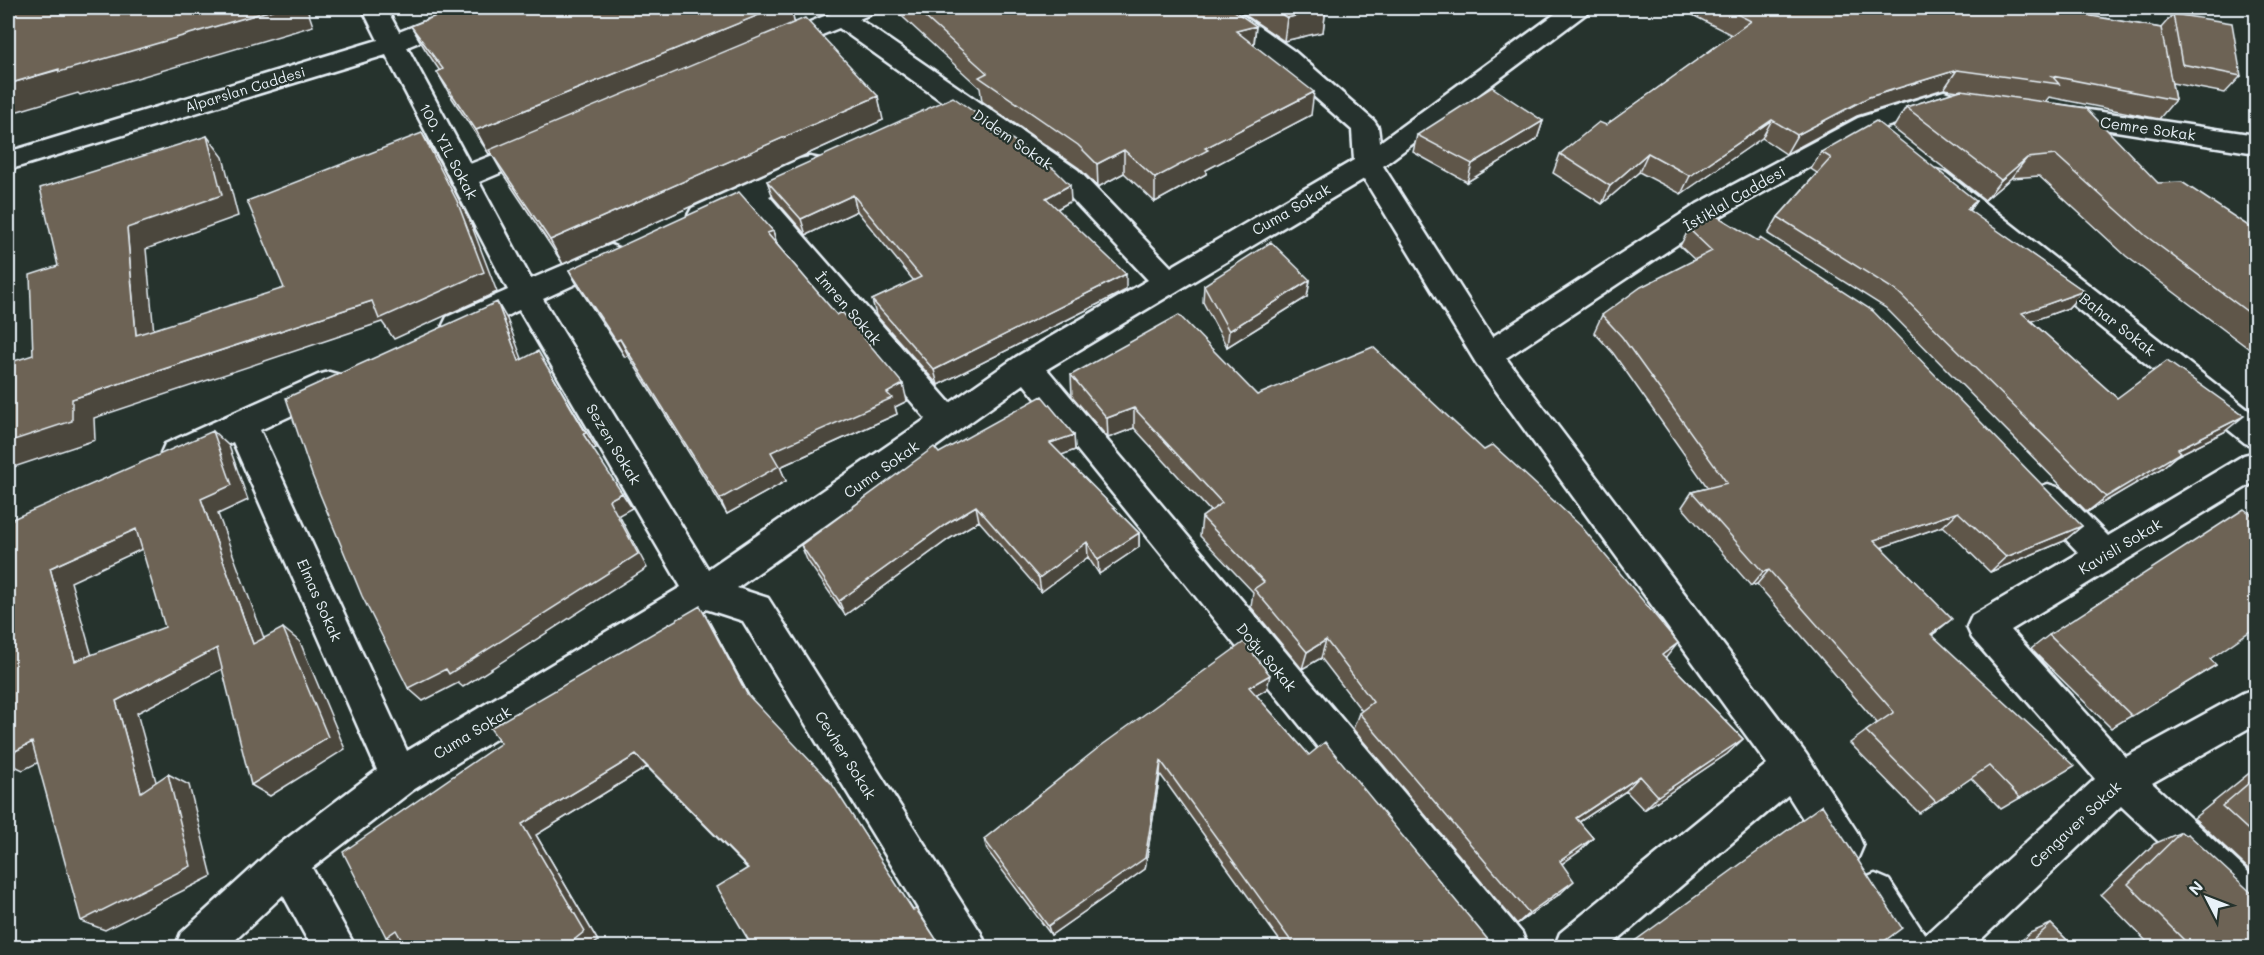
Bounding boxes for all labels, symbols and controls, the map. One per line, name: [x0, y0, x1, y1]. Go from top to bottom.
street label: Alparslan Caddesi: [182, 62, 308, 116]
street label: 100. YIL Sokak: [415, 99, 483, 203]
street label: Didem Sokak: [969, 104, 1057, 174]
street label: Cemre Sokak: [2099, 111, 2197, 145]
street label: İstiklal Caddesi: [1679, 161, 1789, 235]
street label: Cuma Sokak: [1248, 178, 1334, 240]
street label: İmren Sokak: [812, 267, 886, 349]
street label: Bahar Sokak: [2076, 288, 2160, 360]
street label: Sezen Sokak: [582, 400, 646, 488]
street label: Cuma Sokak: [839, 436, 923, 502]
street label: Kavisli Sokak: [2075, 513, 2165, 579]
street label: Elmas Sokak: [293, 556, 347, 644]
street label: Doğu Sokak: [1232, 619, 1302, 695]
street label: Cuma Sokak: [429, 701, 515, 763]
street label: Cevher Sokak: [811, 707, 881, 803]
street label: Cengaver Sokak: [2025, 776, 2125, 872]
north arrow: [2177, 868, 2237, 928]
text: N: [2184, 876, 2207, 899]

